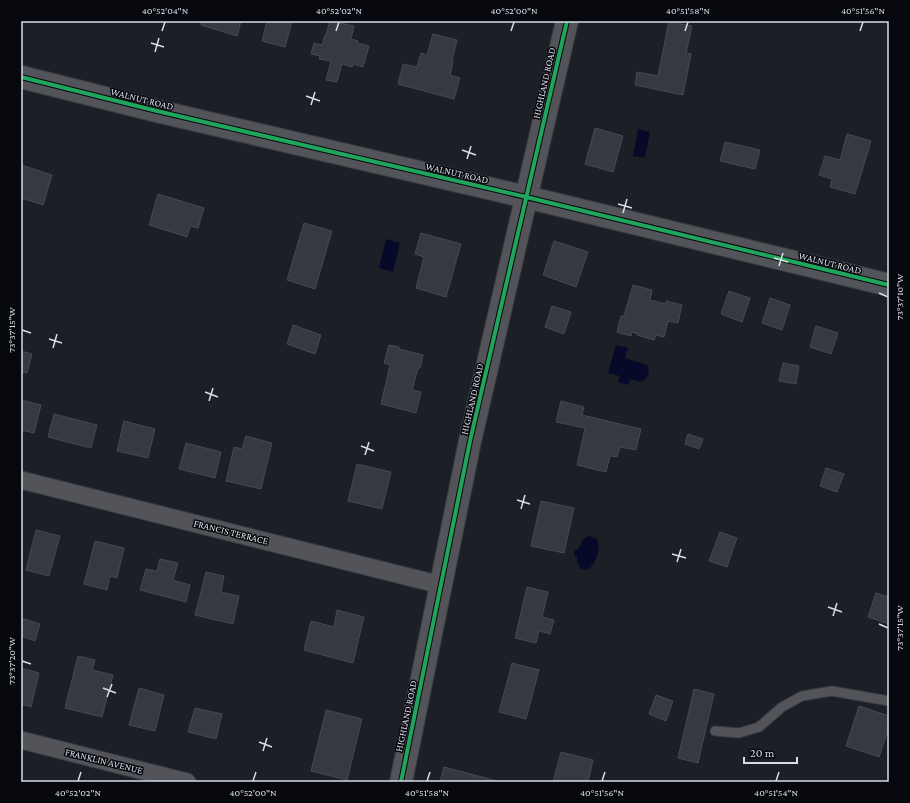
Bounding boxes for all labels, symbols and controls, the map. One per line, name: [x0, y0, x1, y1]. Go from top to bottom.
text: 40°52'04"N: [142, 5, 189, 16]
text: 40°52'02"N: [316, 5, 363, 16]
text: 40°52'00"N: [490, 5, 538, 16]
text: 40°51'58"N: [666, 5, 711, 16]
text: 40°51'56"N: [841, 5, 885, 16]
street label: HIGHLAND ROAD: [530, 46, 558, 120]
street label: WALNUT ROAD: [109, 86, 175, 112]
street label: WALNUT ROAD: [424, 160, 490, 186]
street label: WALNUT ROAD: [797, 250, 863, 276]
text: 73°37'10"W: [894, 273, 905, 320]
text: 73°37'15"W: [6, 306, 17, 353]
street label: HIGHLAND ROAD: [458, 362, 486, 436]
street label: FRANCIS TERRACE: [193, 517, 270, 547]
text: 73°37'15"W: [894, 604, 905, 651]
text: 73°37'20"W: [6, 636, 17, 685]
street label: HIGHLAND ROAD: [393, 679, 419, 753]
scale bar: [744, 739, 797, 765]
street label: FRANKLIN AVENUE: [64, 746, 145, 776]
text: 20 m: [750, 746, 775, 760]
text: 40°52'02"N: [55, 787, 102, 798]
text: 40°52'00"N: [229, 787, 277, 798]
text: 40°51'58"N: [405, 787, 450, 798]
text: 40°51'56"N: [580, 787, 624, 798]
text: 40°51'54"N: [754, 787, 798, 798]

